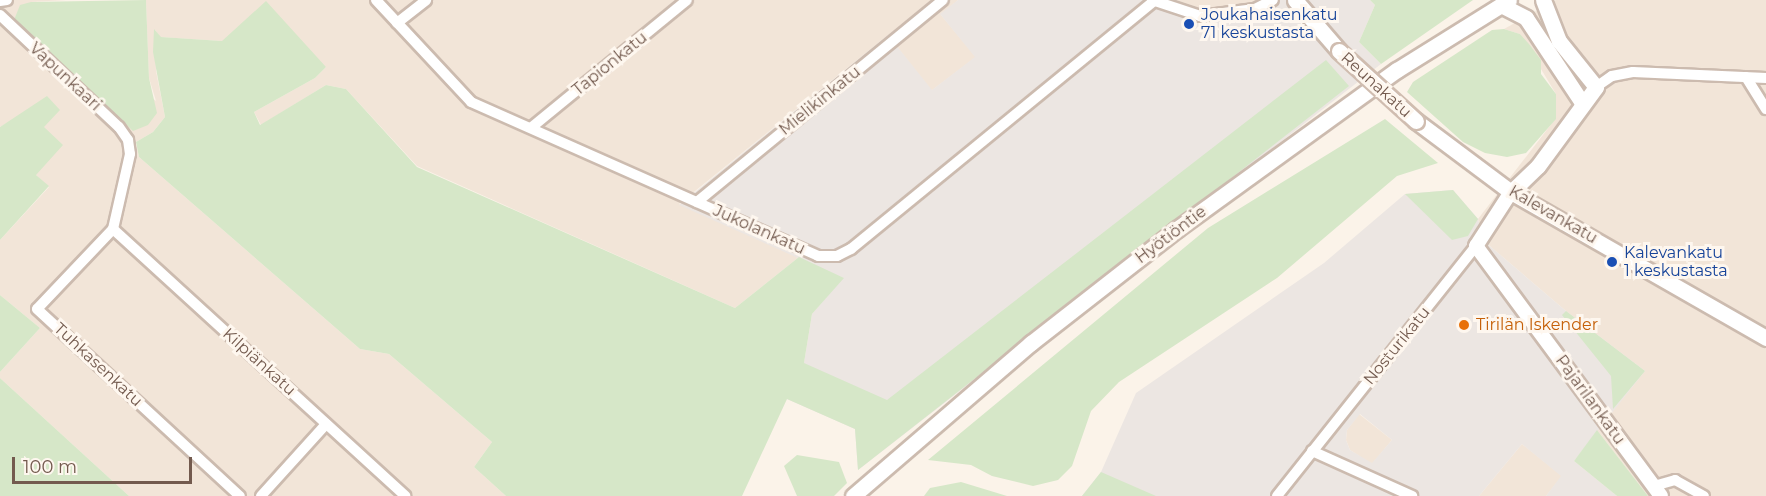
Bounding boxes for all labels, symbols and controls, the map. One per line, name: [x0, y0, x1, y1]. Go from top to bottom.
place label: Joukahaisenkatu 71 keskustasta: [1201, 5, 1338, 43]
marker: Joukahaisenkatu 71 keskustasta: [1182, 17, 1196, 31]
street label: Tapionkatu: [569, 28, 651, 100]
street label: Vapunkaari: [25, 39, 105, 115]
street label: Reunakatu: [1337, 48, 1415, 122]
street label: Mielikinkatu: [776, 63, 864, 139]
street label: Kalevankatu: [1505, 182, 1601, 248]
street label: Jukolankatu: [710, 201, 808, 259]
street label: Hyötiöntie: [1132, 202, 1210, 268]
place label: Kalevankatu 1 keskustasta: [1624, 243, 1728, 281]
marker: Kalevankatu 1 keskustasta: [1605, 255, 1619, 269]
street label: Nosturikatu: [1360, 303, 1434, 389]
place label: Tirilän Iskender: [1476, 315, 1598, 335]
marker: Tirilän Iskender: [1457, 318, 1471, 332]
street label: Tuhkasenkatu: [50, 319, 146, 411]
street label: Kilpiänkatu: [219, 324, 299, 400]
street label: Pajarilankatu: [1551, 352, 1629, 448]
scale bar: [15, 445, 195, 483]
text: 100 m: [23, 456, 77, 478]

